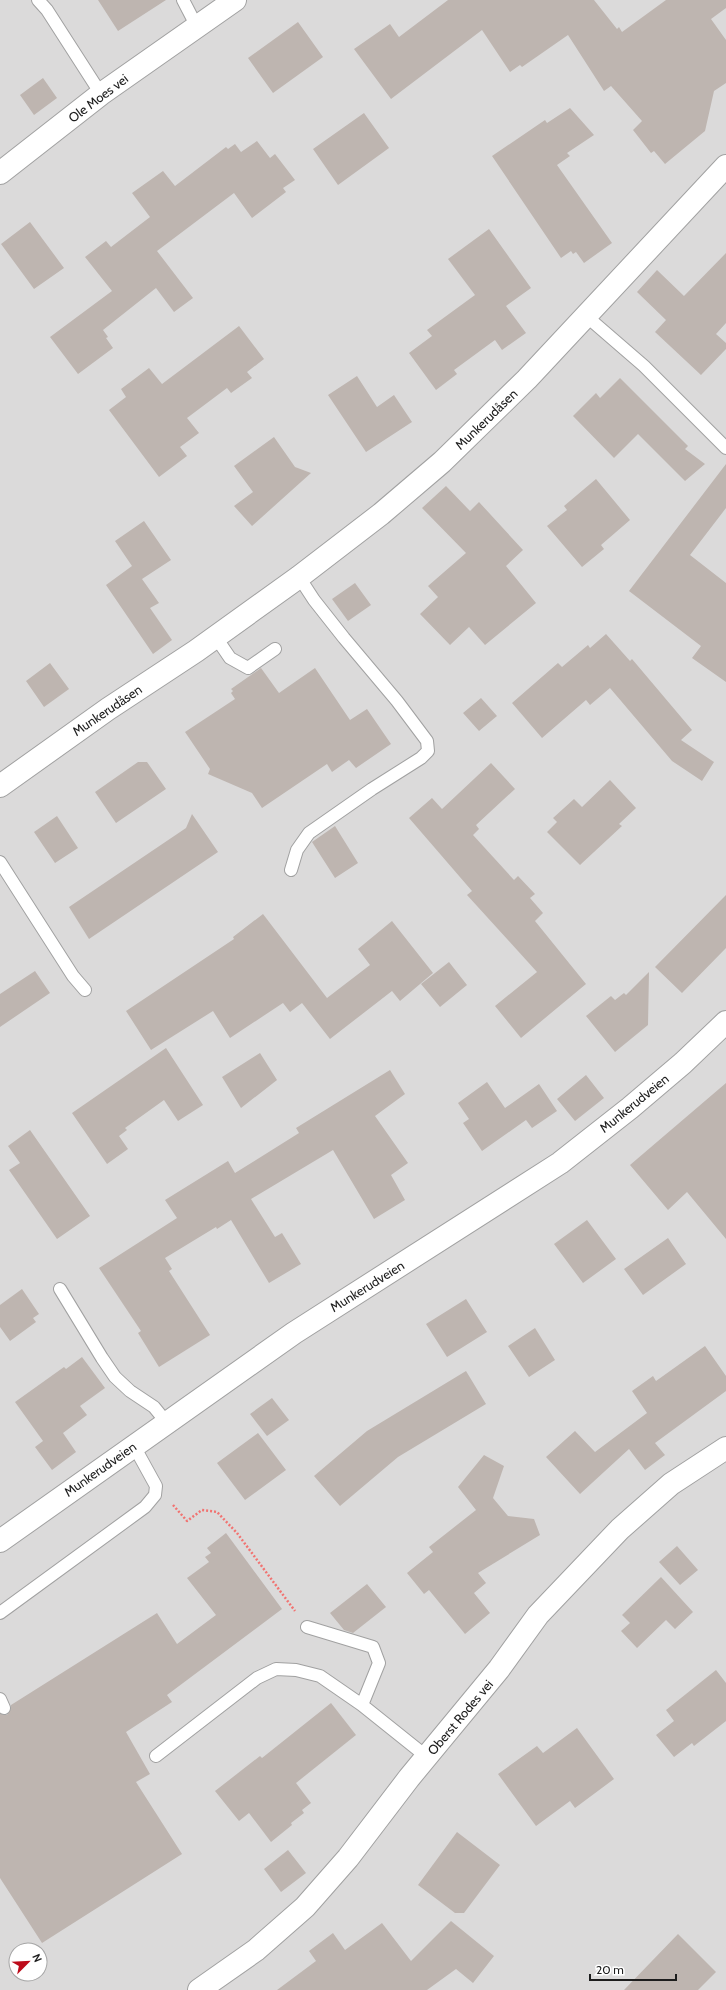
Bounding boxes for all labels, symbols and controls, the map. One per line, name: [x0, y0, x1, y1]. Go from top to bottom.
street label: Ole Moes vei: [65, 70, 131, 126]
street label: Munkerudåsen: [452, 385, 520, 453]
street label: Munkerudåsen: [69, 681, 145, 739]
street label: Munkerudveien: [596, 1070, 672, 1136]
street label: Munkerudveien: [327, 1257, 407, 1315]
street label: Munkerudveien: [61, 1438, 139, 1500]
street label: Oberst Rodes vei: [424, 1676, 496, 1758]
north arrow: [8, 1942, 48, 1982]
text: N: [29, 1952, 45, 1964]
scale bar: [590, 1956, 676, 1982]
text: 20 m: [596, 1962, 624, 1977]

